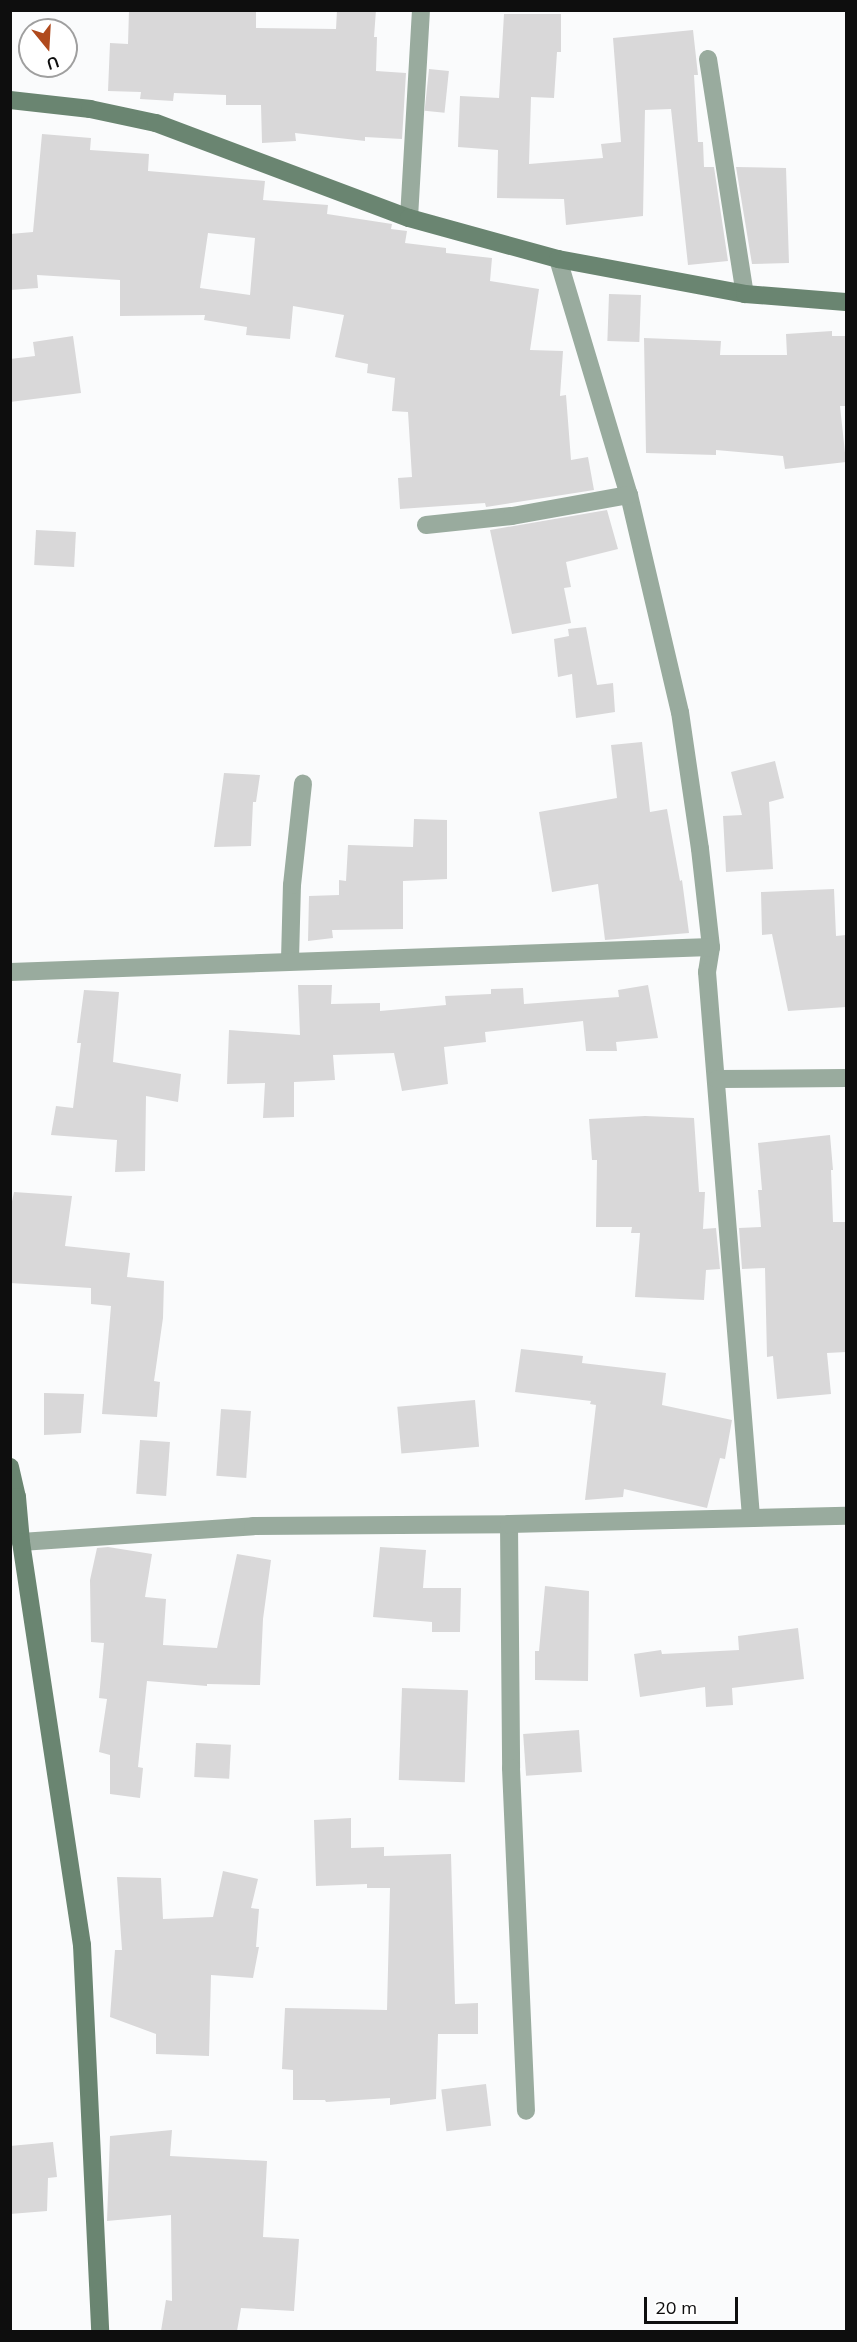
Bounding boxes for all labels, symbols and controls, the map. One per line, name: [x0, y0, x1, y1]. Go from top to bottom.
north arrow: [18, 18, 78, 78]
text: U: [44, 52, 62, 75]
scale bar: [647, 2285, 742, 2323]
text: 20 m: [655, 2296, 697, 2319]

